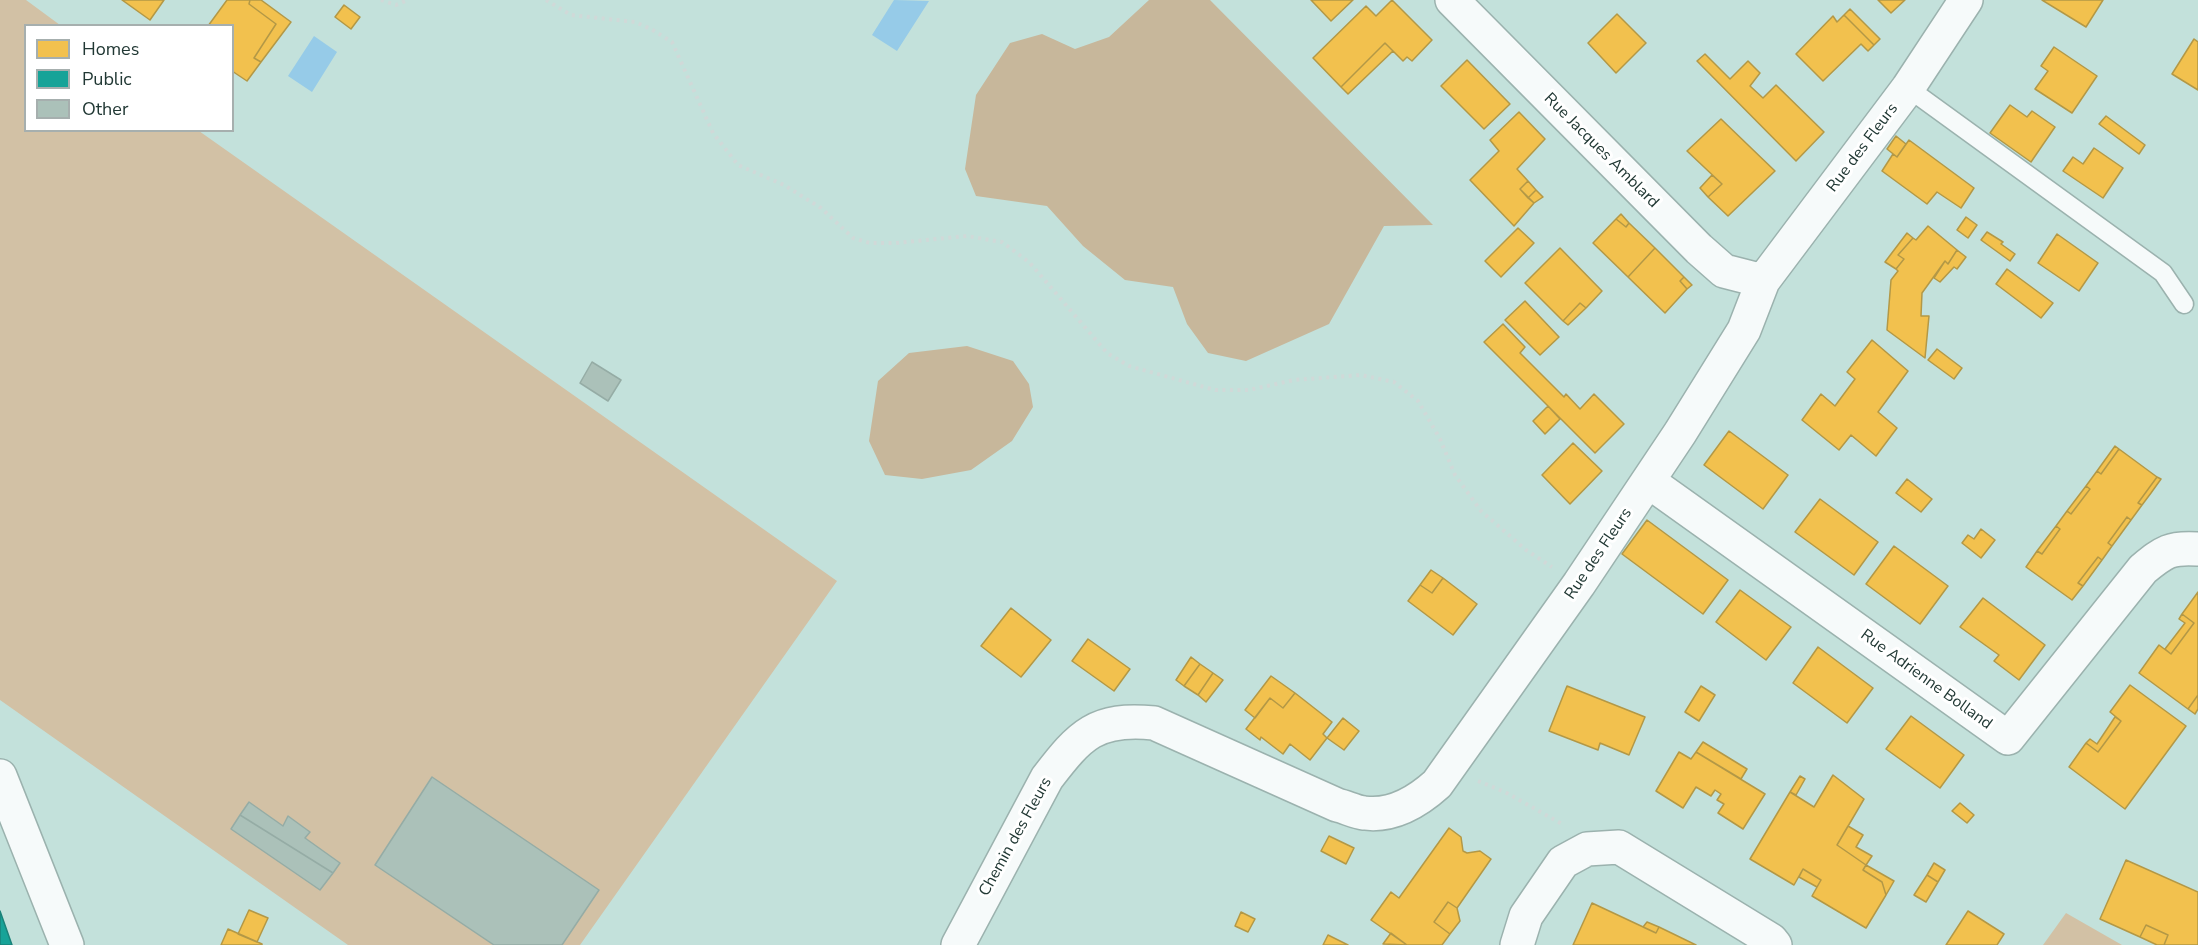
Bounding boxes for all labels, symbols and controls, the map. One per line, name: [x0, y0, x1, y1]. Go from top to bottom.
legend: [24, 24, 234, 132]
text: Homes: [82, 37, 139, 61]
text: Public: [82, 67, 132, 91]
street label: Rue Jacques Amblard: [1540, 90, 1662, 212]
text: Other: [82, 97, 128, 121]
street label: Rue des Fleurs: [1823, 100, 1903, 196]
street label: Rue des Fleurs: [1561, 505, 1637, 603]
street label: Rue Adrienne Bolland: [1856, 626, 1996, 734]
street label: Chemin des Fleurs: [975, 774, 1057, 900]

